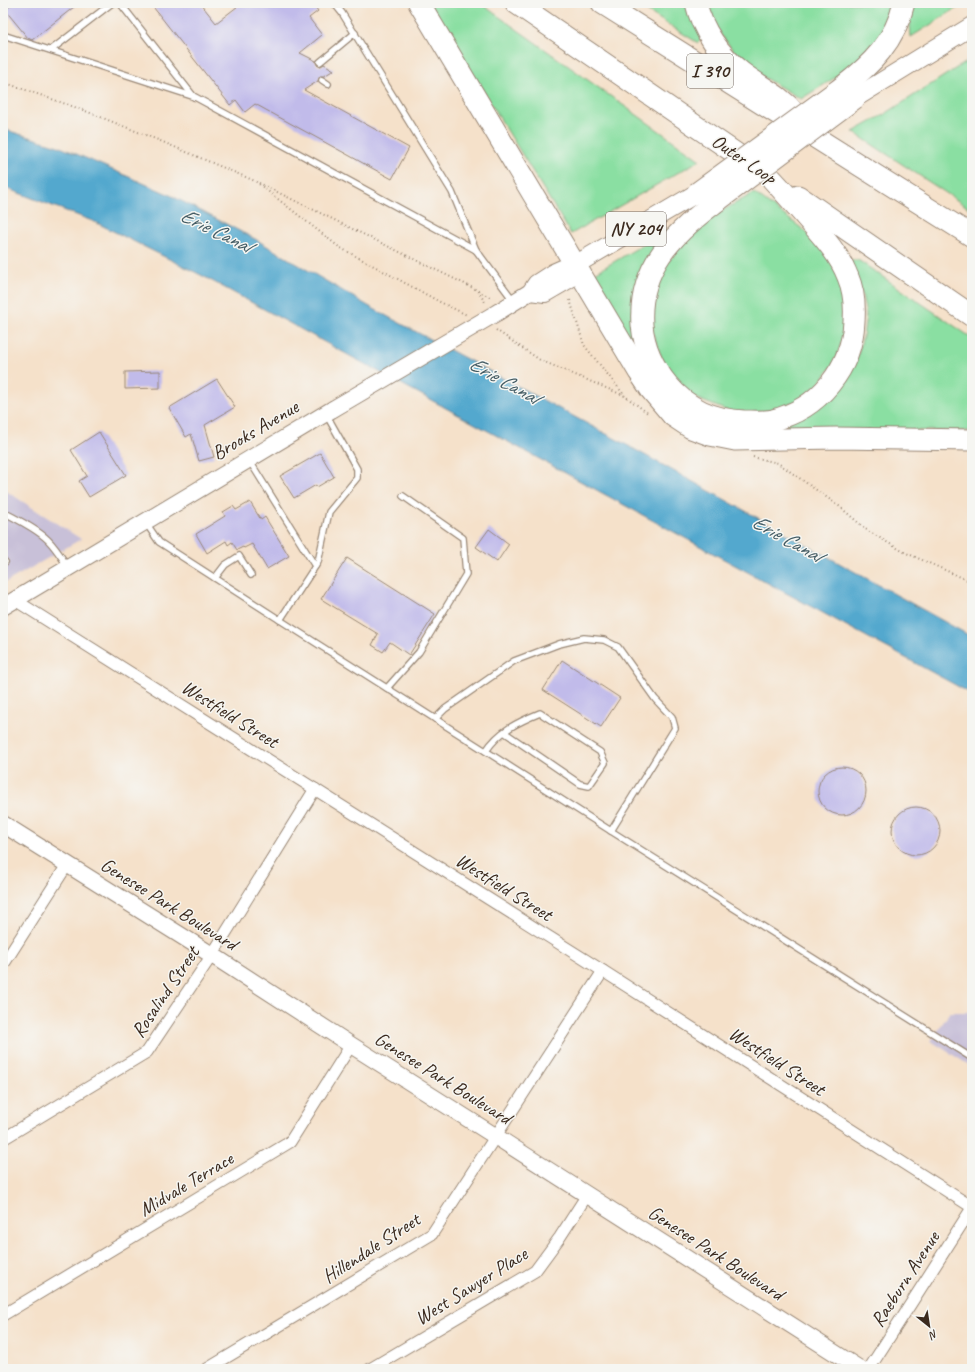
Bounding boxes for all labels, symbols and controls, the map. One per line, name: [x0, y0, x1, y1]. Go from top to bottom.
road number: I 390: [687, 54, 733, 88]
street label: Outer Loop: [707, 128, 782, 190]
water label: Erie Canal: [176, 202, 261, 261]
road number: NY 204: [606, 212, 666, 246]
water label: Erie Canal: [465, 350, 549, 413]
street label: Brooks Avenue: [207, 394, 304, 466]
water label: Erie Canal: [748, 508, 832, 571]
street label: Westfield Street: [177, 674, 285, 755]
street label: Westfield Street: [451, 847, 559, 928]
street label: Genesee Park Boulevard: [96, 852, 245, 958]
street label: Rosalind Street: [125, 940, 206, 1042]
street label: Westfield Street: [724, 1021, 832, 1103]
street label: Genesee Park Boulevard: [370, 1026, 519, 1132]
street label: Midvale Terrace: [134, 1145, 239, 1222]
street label: Genesee Park Boulevard: [644, 1200, 791, 1308]
street label: Hillendale Street: [317, 1206, 427, 1289]
street label: Raeburn Avenue: [865, 1225, 946, 1331]
street label: West Sawyer Place: [410, 1241, 533, 1330]
north arrow: [909, 1306, 949, 1346]
text: N: [926, 1327, 940, 1344]

